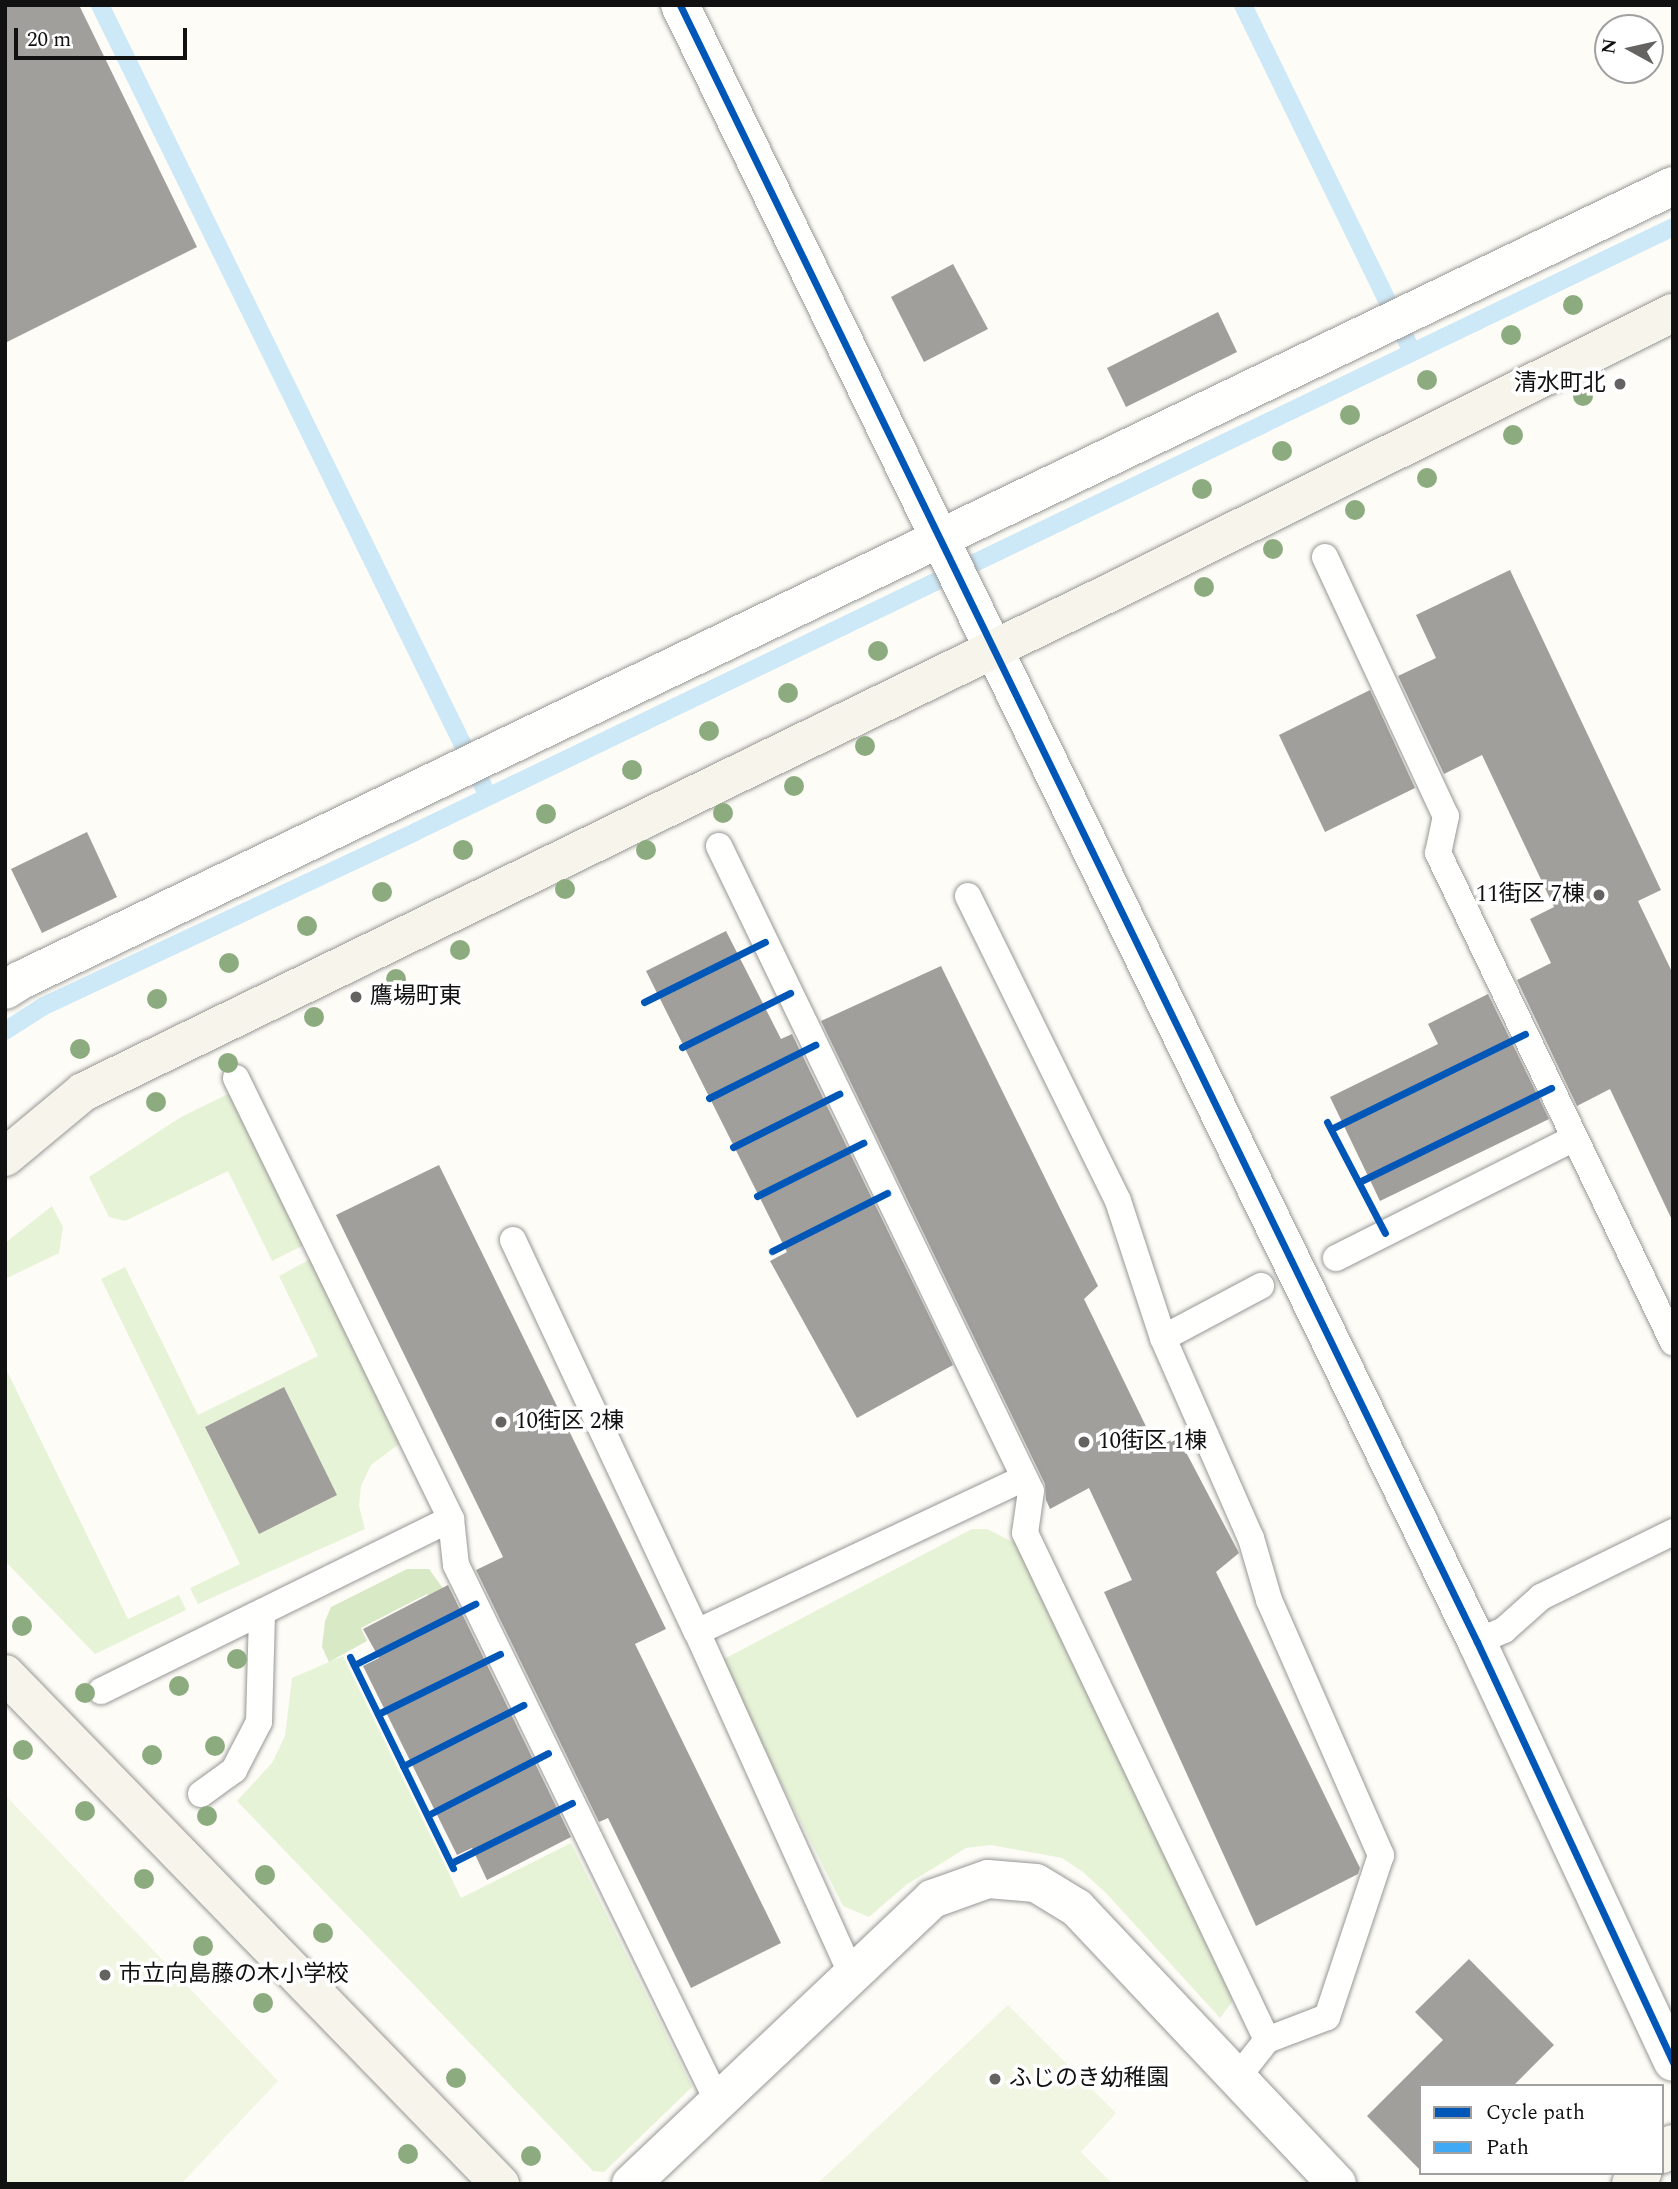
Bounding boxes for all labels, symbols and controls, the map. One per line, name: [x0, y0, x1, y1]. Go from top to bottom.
scale bar: [18, 14, 191, 58]
north arrow: [1594, 14, 1664, 84]
text: 20 m: [27, 24, 71, 56]
text: N: [1594, 37, 1625, 56]
place label: 清水町北: [1514, 370, 1606, 398]
marker: 清水町北: [1612, 376, 1628, 392]
place label: 11街区 7棟: [1476, 881, 1585, 909]
marker: 11街区 7棟: [1591, 887, 1607, 903]
place label: 鷹場町東: [370, 983, 462, 1011]
marker: 鷹場町東: [348, 989, 364, 1005]
place label: 10街区 2棟: [515, 1408, 624, 1436]
marker: 10街区 2棟: [493, 1414, 509, 1430]
place label: 10街区 1棟: [1098, 1428, 1207, 1456]
marker: 10街区 1棟: [1076, 1434, 1092, 1450]
place label: 市立向島藤の木小学校: [119, 1961, 349, 1989]
marker: 市立向島藤の木小学校: [97, 1967, 113, 1983]
place label: ふじのき幼稚園: [1009, 2065, 1170, 2093]
marker: ふじのき幼稚園: [987, 2071, 1003, 2087]
legend: [1419, 2084, 1664, 2175]
text: Cycle path: [1486, 2097, 1585, 2129]
text: Path: [1486, 2132, 1529, 2164]

